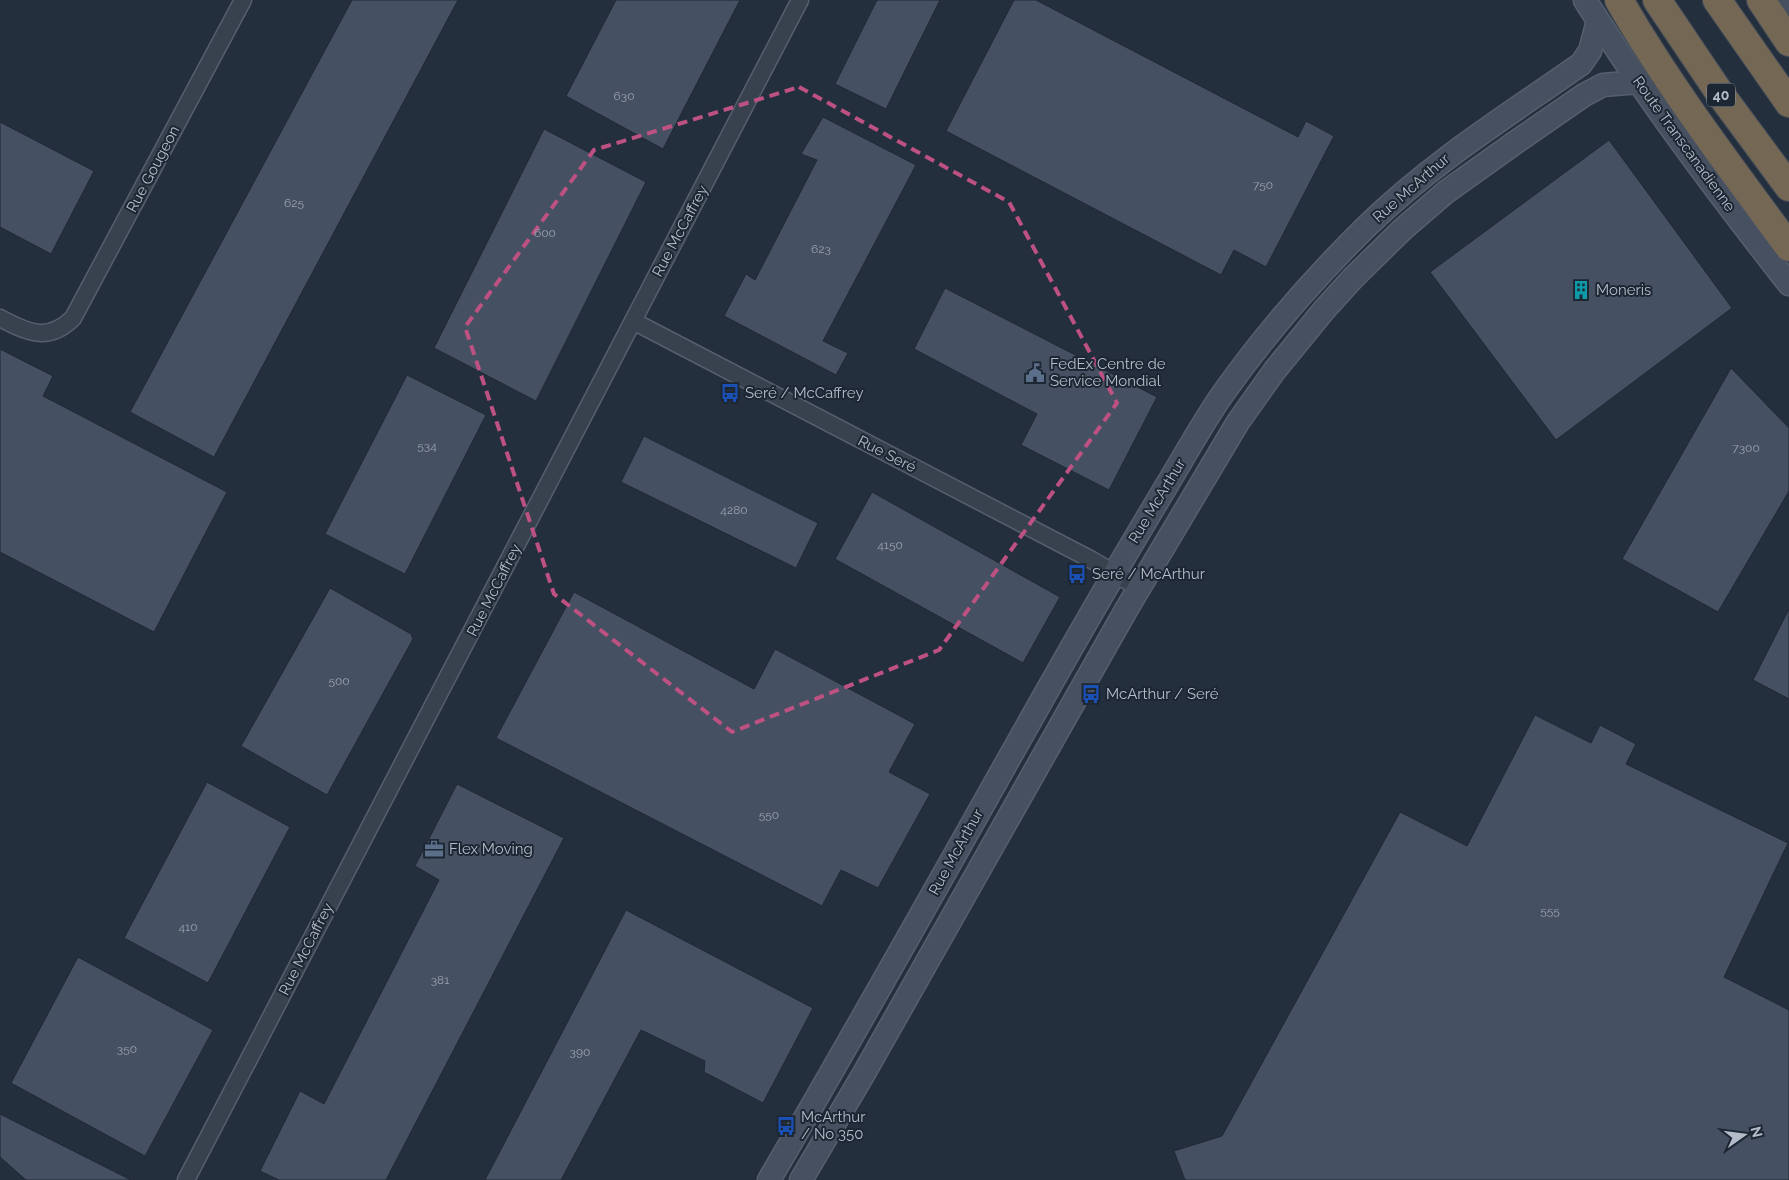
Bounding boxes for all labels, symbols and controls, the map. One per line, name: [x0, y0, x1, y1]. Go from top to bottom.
street label: Route Transcanadienne: [1629, 73, 1739, 215]
road number: 40: [1707, 84, 1735, 106]
house number: 630: [614, 89, 635, 103]
street label: Rue Gougeon: [123, 123, 183, 215]
street label: Rue McArthur: [1369, 149, 1454, 226]
house number: 750: [1253, 178, 1273, 192]
street label: Rue McCaffrey: [648, 182, 712, 280]
house number: 625: [284, 196, 304, 210]
house number: 600: [534, 226, 556, 240]
house number: 623: [811, 242, 831, 256]
building icon: Moneris: [1570, 279, 1592, 301]
place label: Moneris: [1596, 281, 1651, 299]
place label: FedEx Centre de Service Mondial: [1050, 355, 1166, 390]
public building icon: FedEx Centre de Service Mondial: [1024, 362, 1046, 384]
bus stop icon: Seré / McCaffrey: [719, 382, 741, 404]
place label: Seré / McCaffrey: [745, 384, 864, 402]
street label: Rue Seré: [855, 432, 919, 476]
house number: 534: [417, 439, 437, 453]
house number: 7300: [1732, 441, 1760, 455]
street label: Rue McArthur: [1125, 455, 1190, 547]
house number: 4280: [720, 503, 748, 517]
house number: 4150: [877, 538, 903, 552]
street label: Rue McCaffrey: [463, 541, 525, 639]
bus stop icon: Seré / McArthur: [1066, 563, 1088, 585]
place label: Seré / McArthur: [1092, 565, 1206, 583]
house number: 500: [328, 674, 350, 688]
bus stop icon: McArthur / Seré: [1080, 683, 1102, 705]
place label: McArthur / Seré: [1106, 685, 1219, 703]
street label: Rue McArthur: [925, 805, 987, 898]
house number: 550: [759, 808, 779, 822]
office icon: Flex Moving: [423, 838, 445, 860]
place label: Flex Moving: [449, 840, 533, 858]
street label: Rue McCaffrey: [275, 900, 337, 998]
house number: 555: [1540, 904, 1560, 918]
house number: 410: [178, 920, 198, 934]
house number: 381: [431, 973, 449, 987]
house number: 350: [117, 1042, 137, 1056]
house number: 390: [570, 1045, 590, 1059]
place label: McArthur / No 350: [801, 1108, 866, 1143]
north arrow: [1719, 1110, 1769, 1160]
bus stop icon: McArthur / No 350: [775, 1115, 797, 1137]
text: N: [1748, 1125, 1766, 1139]

